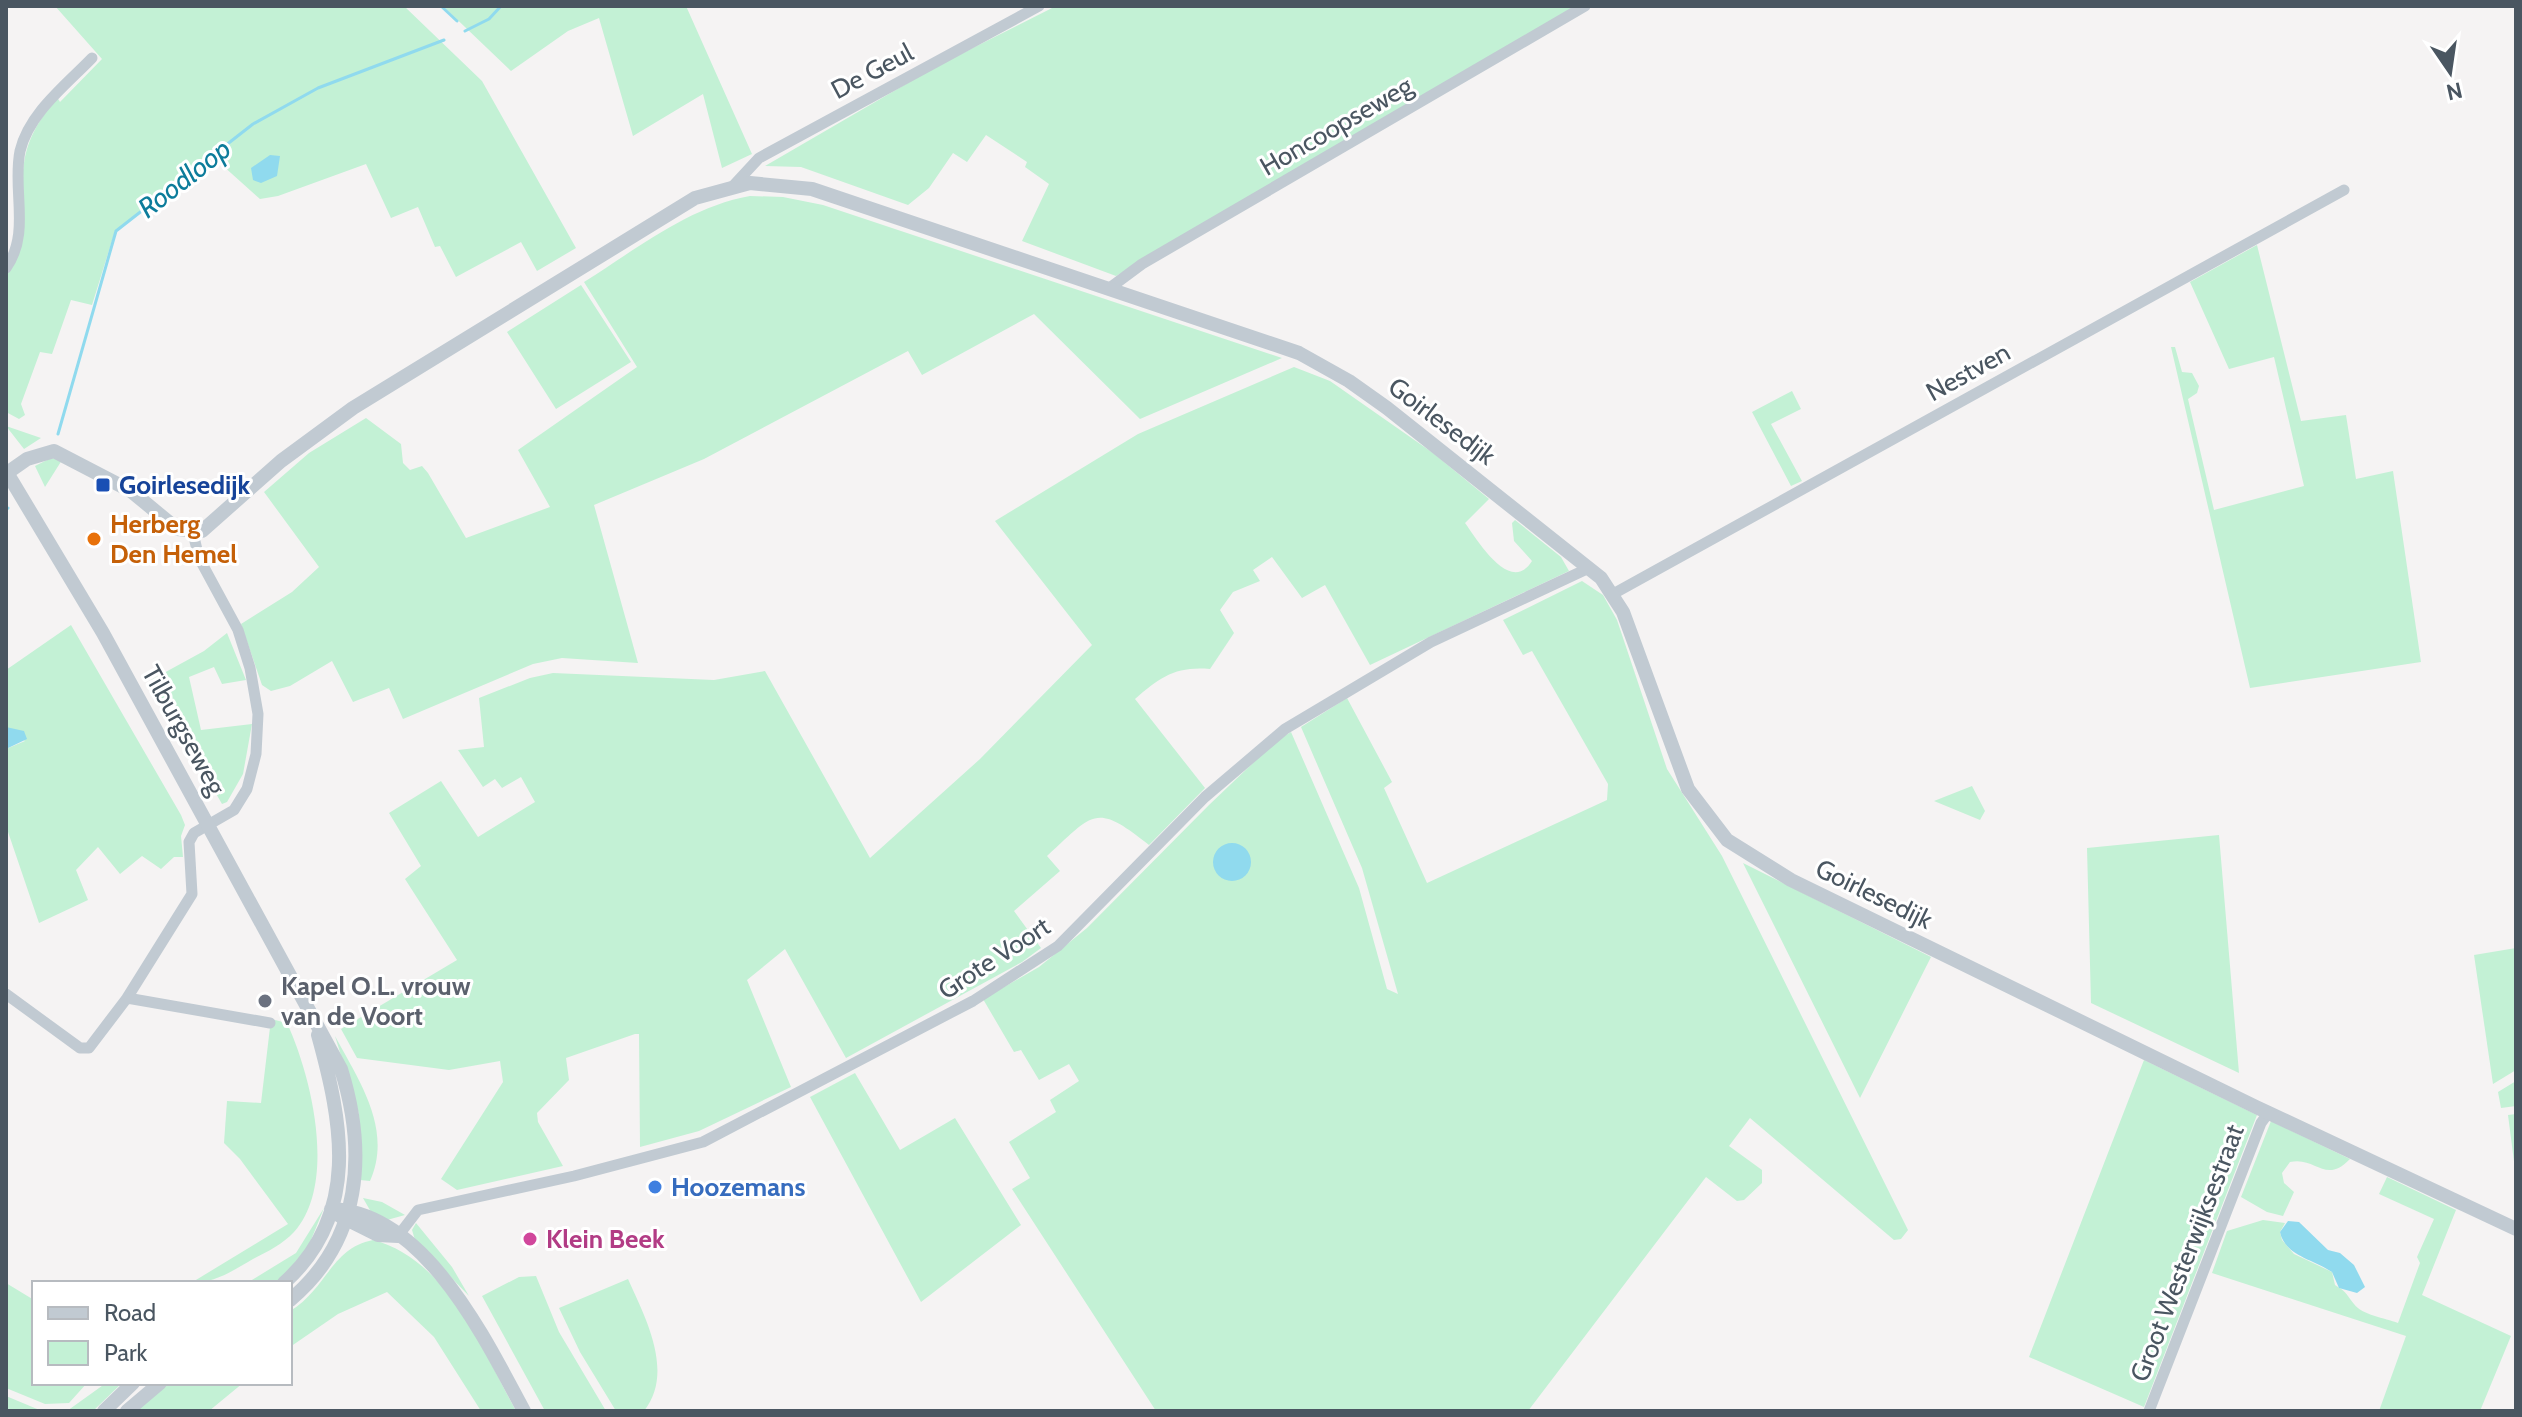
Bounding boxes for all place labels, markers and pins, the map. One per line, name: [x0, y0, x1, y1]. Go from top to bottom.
place label: Goirlesedijk: [119, 469, 251, 501]
marker: Goirlesedijk: [94, 476, 112, 494]
place label: Herberg Den Hemel: [110, 508, 237, 570]
marker: Herberg Den Hemel: [85, 530, 103, 548]
place label: Kapel O.L. vrouw van de Voort: [281, 970, 471, 1032]
marker: Kapel O.L. vrouw van de Voort: [256, 992, 274, 1010]
place label: Hoozemans: [671, 1171, 805, 1203]
marker: Hoozemans: [646, 1178, 664, 1196]
place label: Klein Beek: [546, 1223, 665, 1255]
marker: Klein Beek: [521, 1230, 539, 1248]

